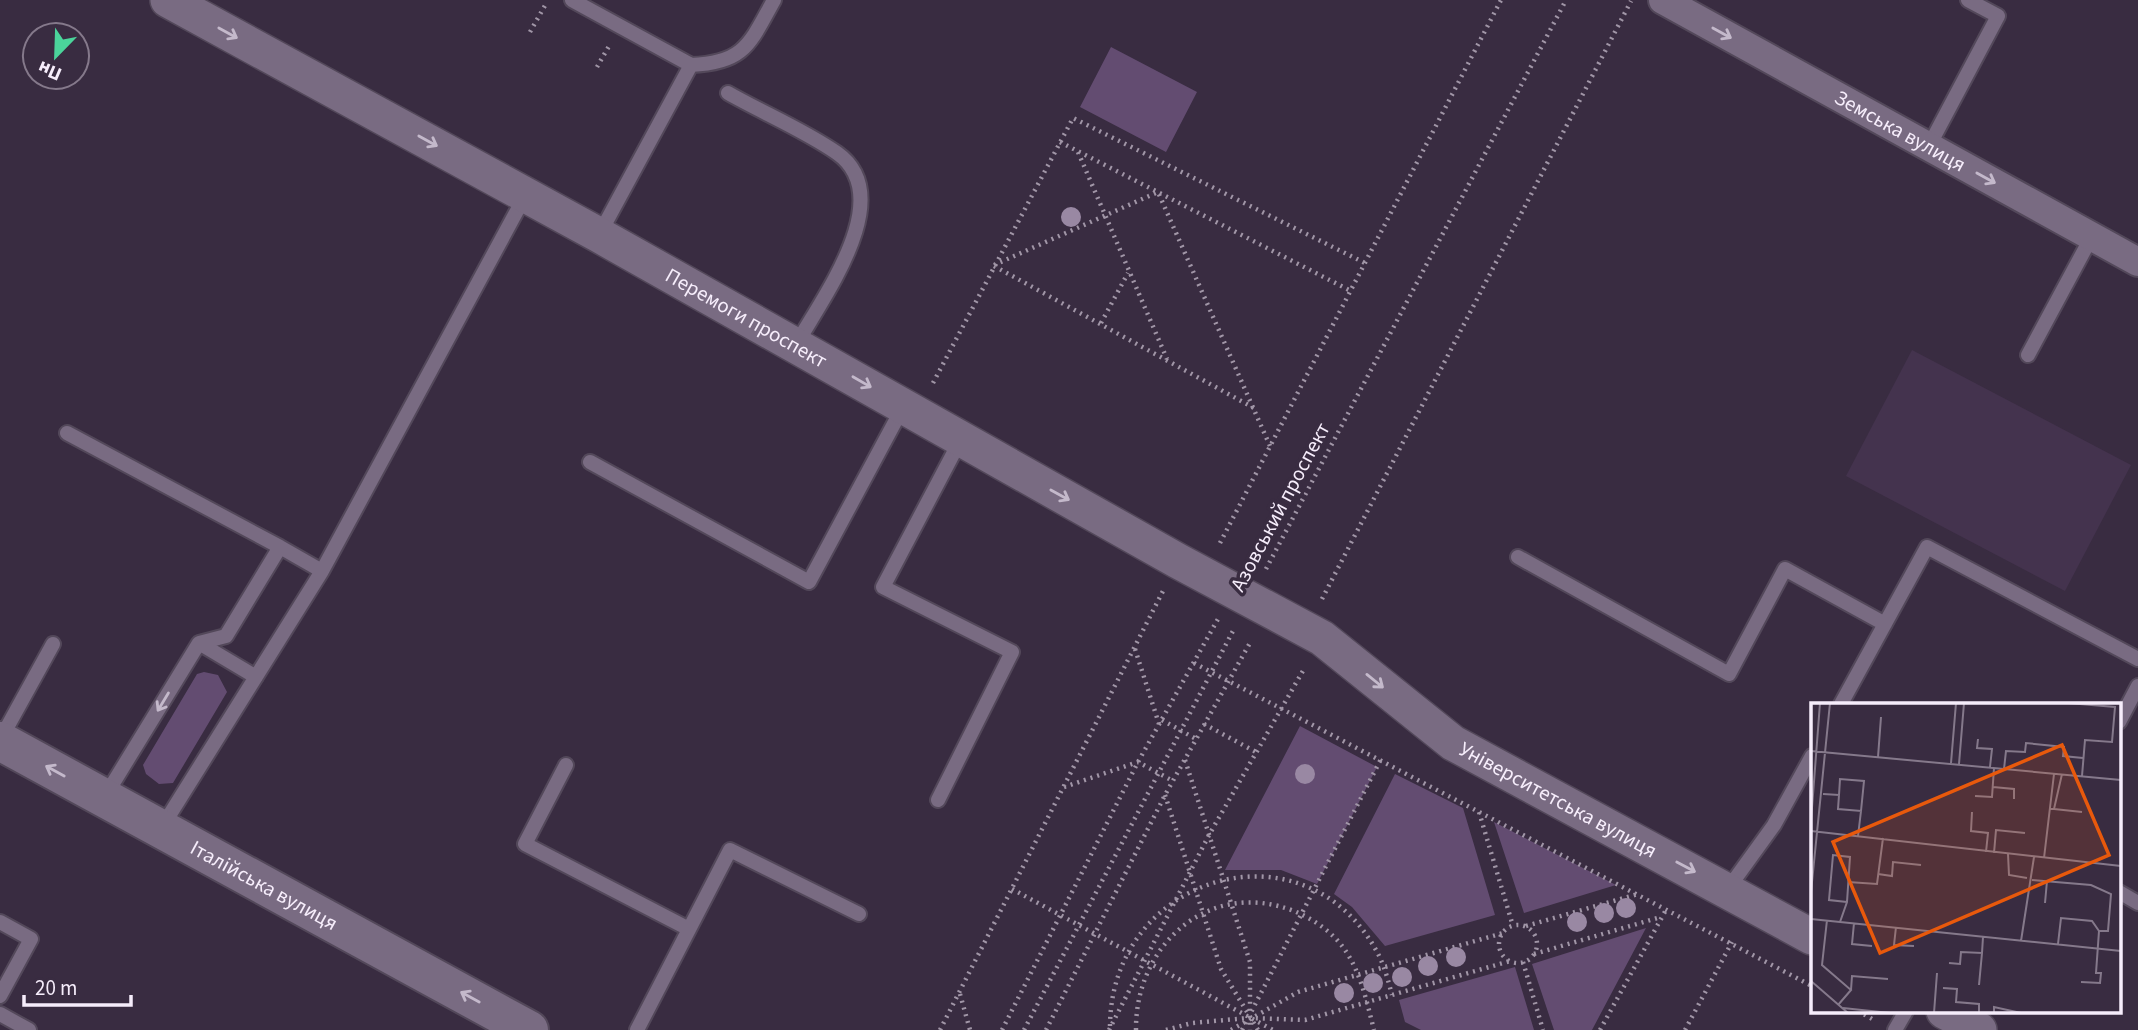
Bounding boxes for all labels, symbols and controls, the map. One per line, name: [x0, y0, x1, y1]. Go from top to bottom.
north arrow: [21, 21, 91, 91]
one-way arrow: [217, 26, 237, 40]
one-way arrow: [1712, 26, 1732, 40]
text: Пн: [34, 53, 66, 87]
street label: Земська вулиця: [1829, 82, 1971, 179]
one-way arrow: [417, 134, 437, 148]
one-way arrow: [1975, 172, 1996, 185]
street label: Перемоги проспект: [660, 260, 833, 376]
one-way arrow: [852, 376, 872, 390]
street label: Азовський проспект: [1223, 417, 1337, 597]
one-way arrow: [1049, 489, 1070, 502]
one-way arrow: [1366, 673, 1384, 688]
one-way arrow: [156, 691, 170, 711]
inset map: [1811, 703, 2120, 1012]
street label: Університетська вулиця: [1454, 734, 1662, 866]
one-way arrow: [45, 764, 66, 777]
street label: Італійська вулиця: [185, 833, 343, 938]
one-way arrow: [1675, 861, 1696, 875]
scale bar: [24, 964, 131, 1008]
text: 20 m: [35, 973, 77, 1003]
one-way arrow: [460, 990, 480, 1004]

